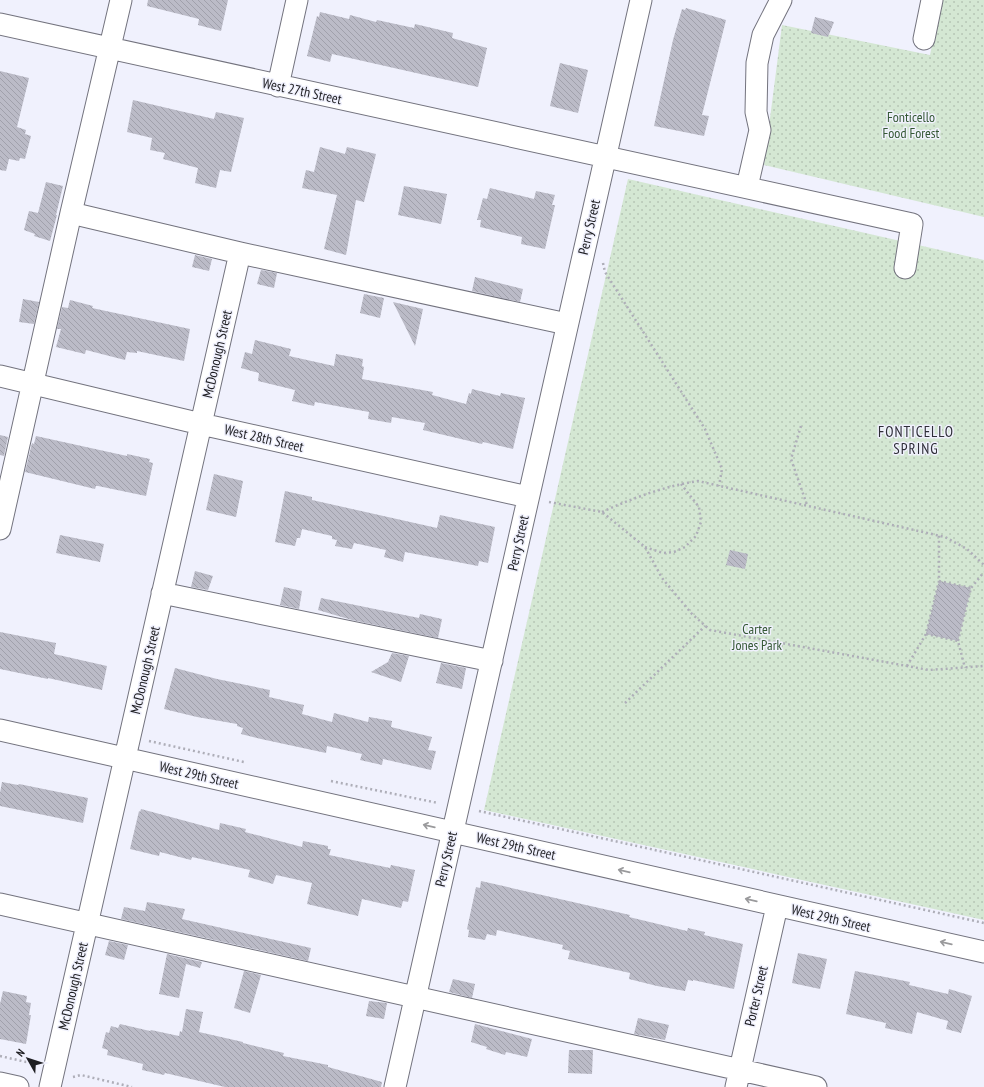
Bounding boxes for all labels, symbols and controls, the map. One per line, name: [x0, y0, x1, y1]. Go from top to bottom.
street label: West 27th Street: [261, 74, 343, 108]
park label: Fonticello Food Forest: [883, 108, 940, 142]
street label: Perry Street: [574, 197, 604, 256]
street label: McDonough Street: [198, 308, 236, 400]
street label: West 28th Street: [223, 420, 306, 456]
district label: FONTICELLO SPRING: [878, 422, 954, 458]
street label: Perry Street: [503, 514, 533, 572]
park label: Carter Jones Park: [731, 620, 782, 654]
street label: McDonough Street: [126, 624, 164, 716]
street label: West 29th Street: [158, 757, 241, 793]
one-way arrow: [423, 822, 436, 830]
street label: West 29th Street: [475, 828, 558, 864]
street label: Perry Street: [431, 829, 461, 888]
one-way arrow: [618, 866, 631, 874]
one-way arrow: [745, 895, 758, 903]
street label: West 29th Street: [790, 900, 873, 936]
one-way arrow: [940, 939, 953, 947]
street label: McDonough Street: [54, 940, 92, 1032]
street label: Porter Street: [740, 964, 772, 1028]
north arrow: [8, 1039, 48, 1079]
text: N: [13, 1046, 28, 1059]

